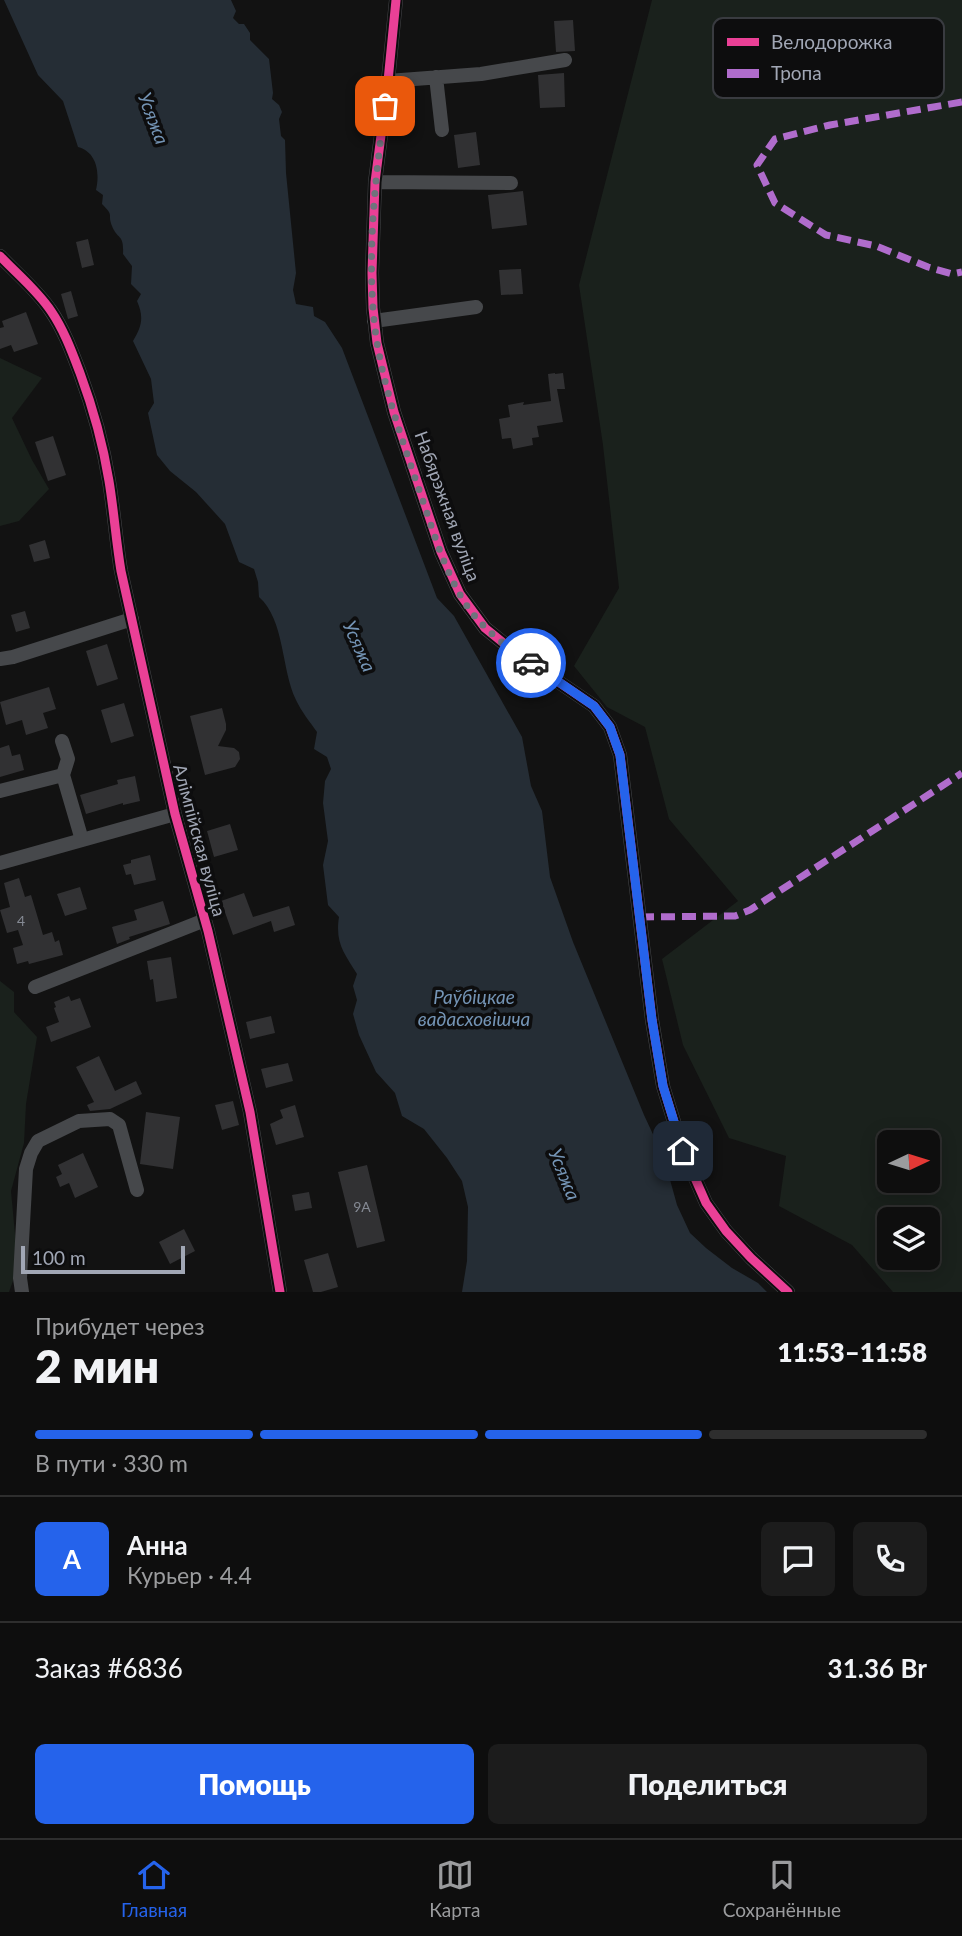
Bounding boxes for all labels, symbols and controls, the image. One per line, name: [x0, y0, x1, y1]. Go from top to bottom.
legend: [713, 18, 944, 98]
text: Велодорожка: [771, 30, 892, 53]
text: Тропа: [771, 61, 822, 84]
pin: [355, 76, 415, 136]
icon: bag: [366, 87, 404, 125]
water label: Усяжа: [134, 89, 174, 147]
street label: Набярэжная вуліца: [411, 428, 485, 584]
water label: Усяжа: [339, 617, 381, 675]
courier: [496, 628, 566, 698]
icon: car: [512, 644, 550, 682]
street label: Алімпійская вуліца: [169, 761, 231, 919]
house number: 4: [17, 912, 25, 929]
water label: Раўбіцкае вадасховішча: [418, 985, 530, 1030]
pin: [653, 1121, 713, 1181]
north arrow: [877, 1130, 940, 1194]
map controls: [877, 1130, 940, 1270]
icon: home: [664, 1132, 702, 1170]
water label: Усяжа: [544, 1145, 586, 1203]
house number: 9А: [353, 1198, 371, 1215]
button: layers: [877, 1207, 940, 1270]
scale bar: [21, 1243, 186, 1275]
text: 100 m: [32, 1246, 86, 1269]
text: Прибудет через: [35, 1312, 205, 1340]
text: 11:53–11:58: [777, 1336, 927, 1368]
text: 2 мин: [35, 1338, 159, 1393]
text: В пути · 330 m: [35, 1449, 188, 1477]
button: chat: [761, 1522, 835, 1596]
button: phone: [853, 1522, 927, 1596]
text: Анна: [127, 1529, 188, 1561]
text: А: [63, 1543, 81, 1575]
text: Курьер · 4.4: [127, 1561, 252, 1589]
text: Заказ #6836: [35, 1652, 183, 1684]
text: 31.36 Br: [828, 1652, 927, 1684]
button: Помощь: [35, 1744, 474, 1824]
button: Поделиться: [488, 1744, 927, 1824]
tab: Главная: [121, 1856, 187, 1921]
tab: Карта: [429, 1856, 481, 1921]
tab: Сохранённые: [723, 1856, 841, 1921]

